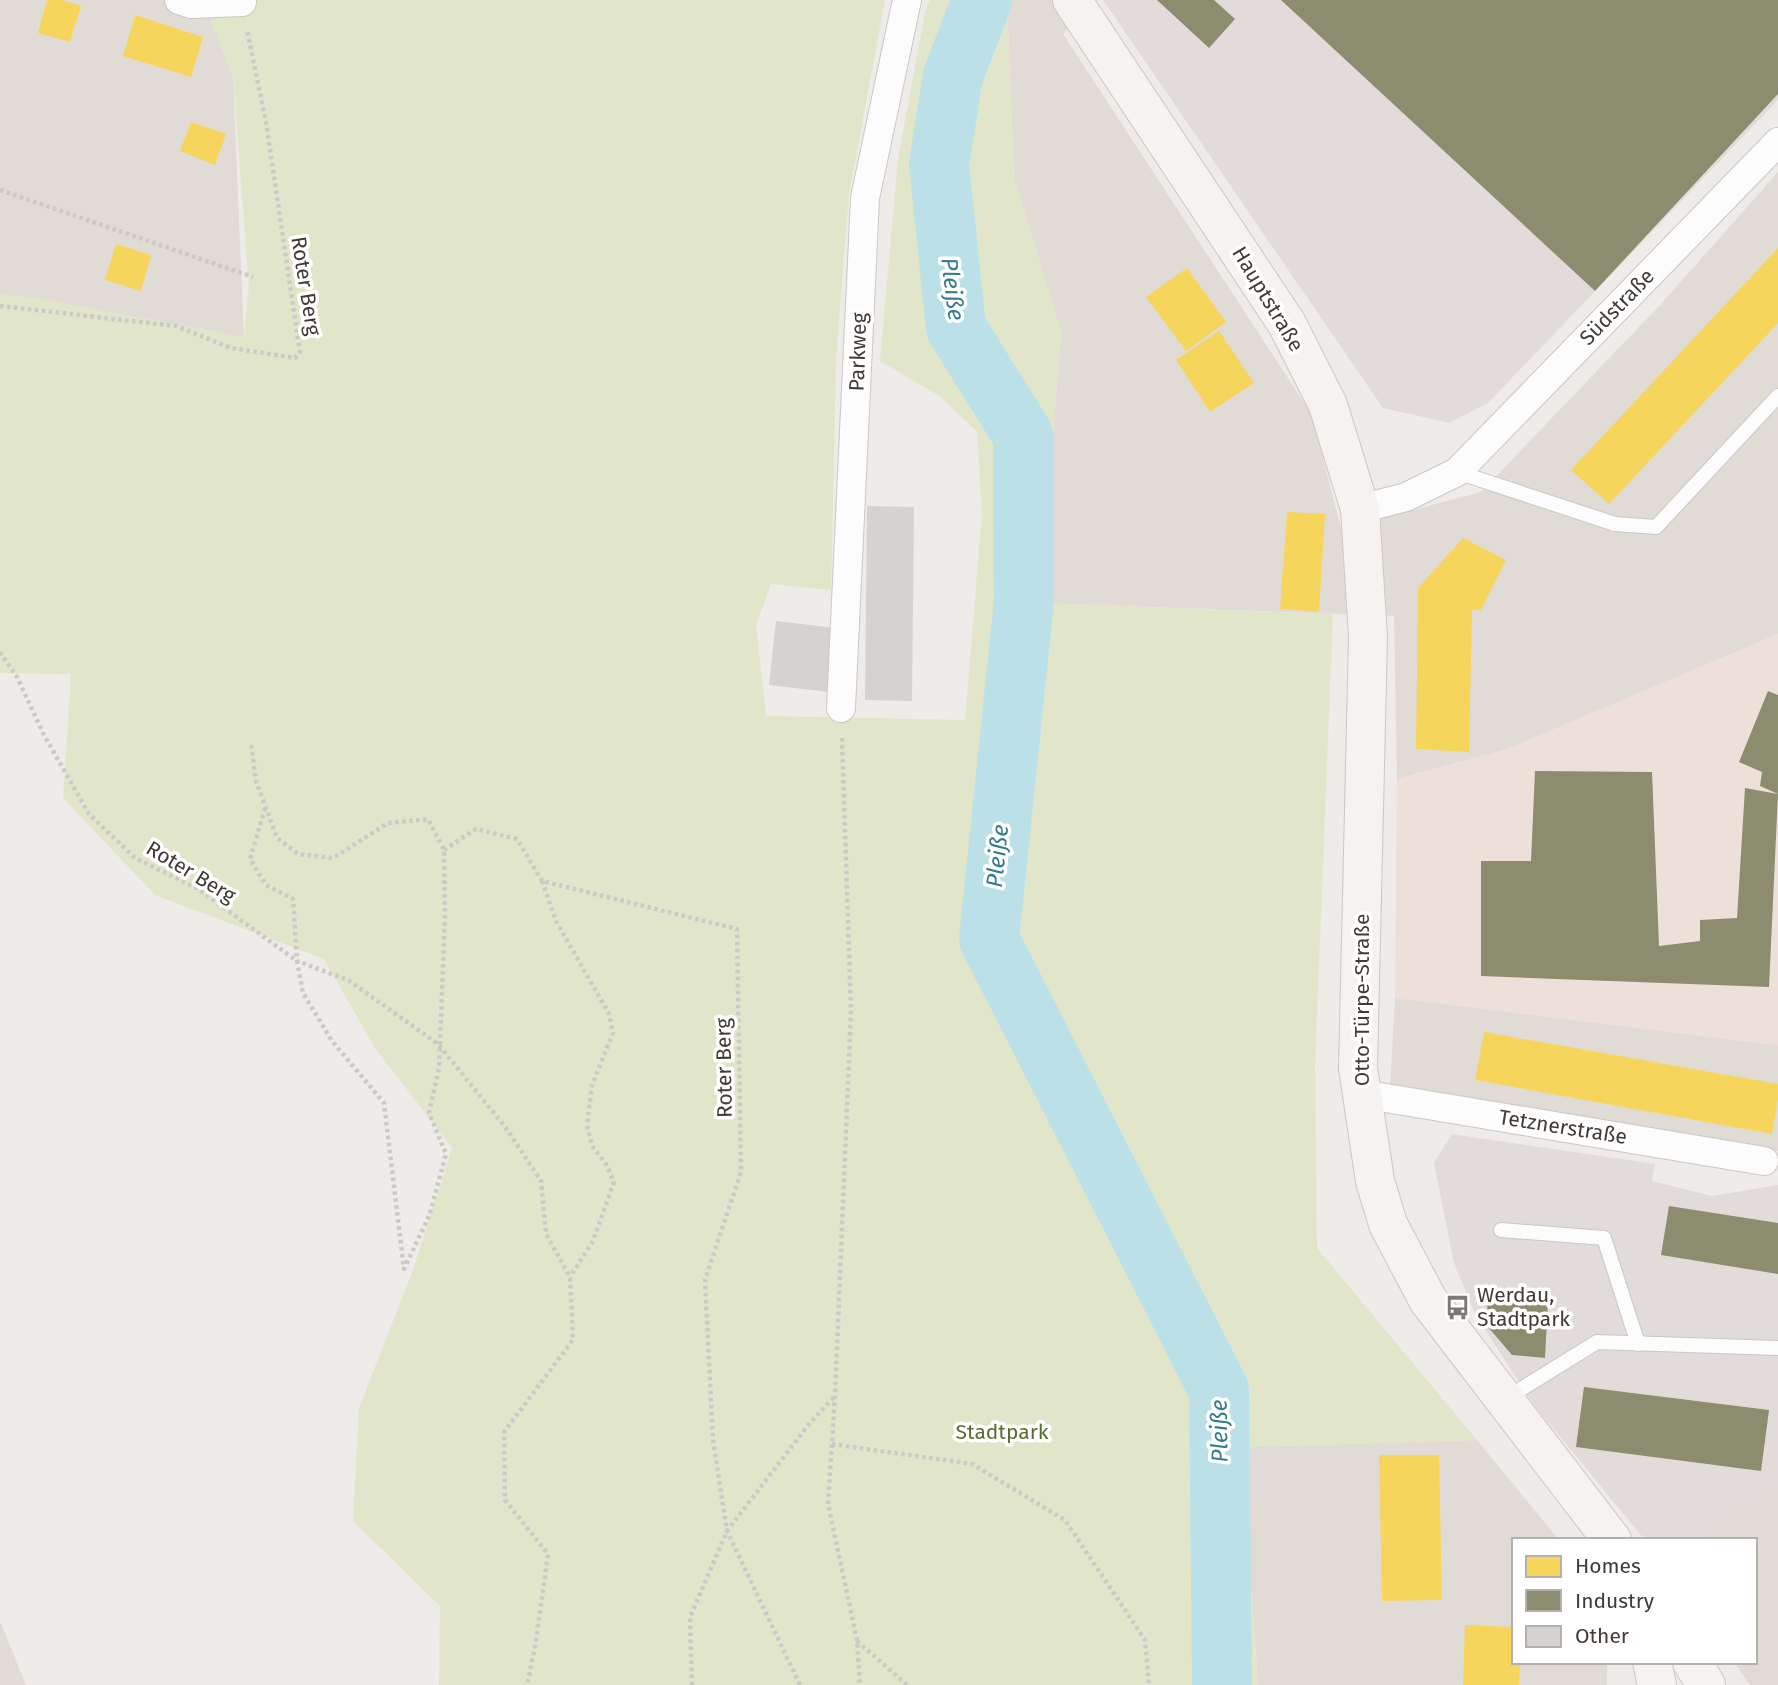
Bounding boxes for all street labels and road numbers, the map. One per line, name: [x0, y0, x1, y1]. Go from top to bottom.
street label: Roter Berg: [285, 235, 327, 337]
street label: Hauptstraße: [1226, 242, 1310, 356]
street label: Südstraße: [1574, 263, 1660, 351]
street label: Parkweg: [844, 312, 872, 392]
street label: Roter Berg: [141, 835, 241, 909]
street label: Otto-Türpe-Straße: [1349, 914, 1375, 1086]
street label: Roter Berg: [710, 1018, 738, 1118]
street label: Tetznerstraße: [1497, 1104, 1629, 1150]

